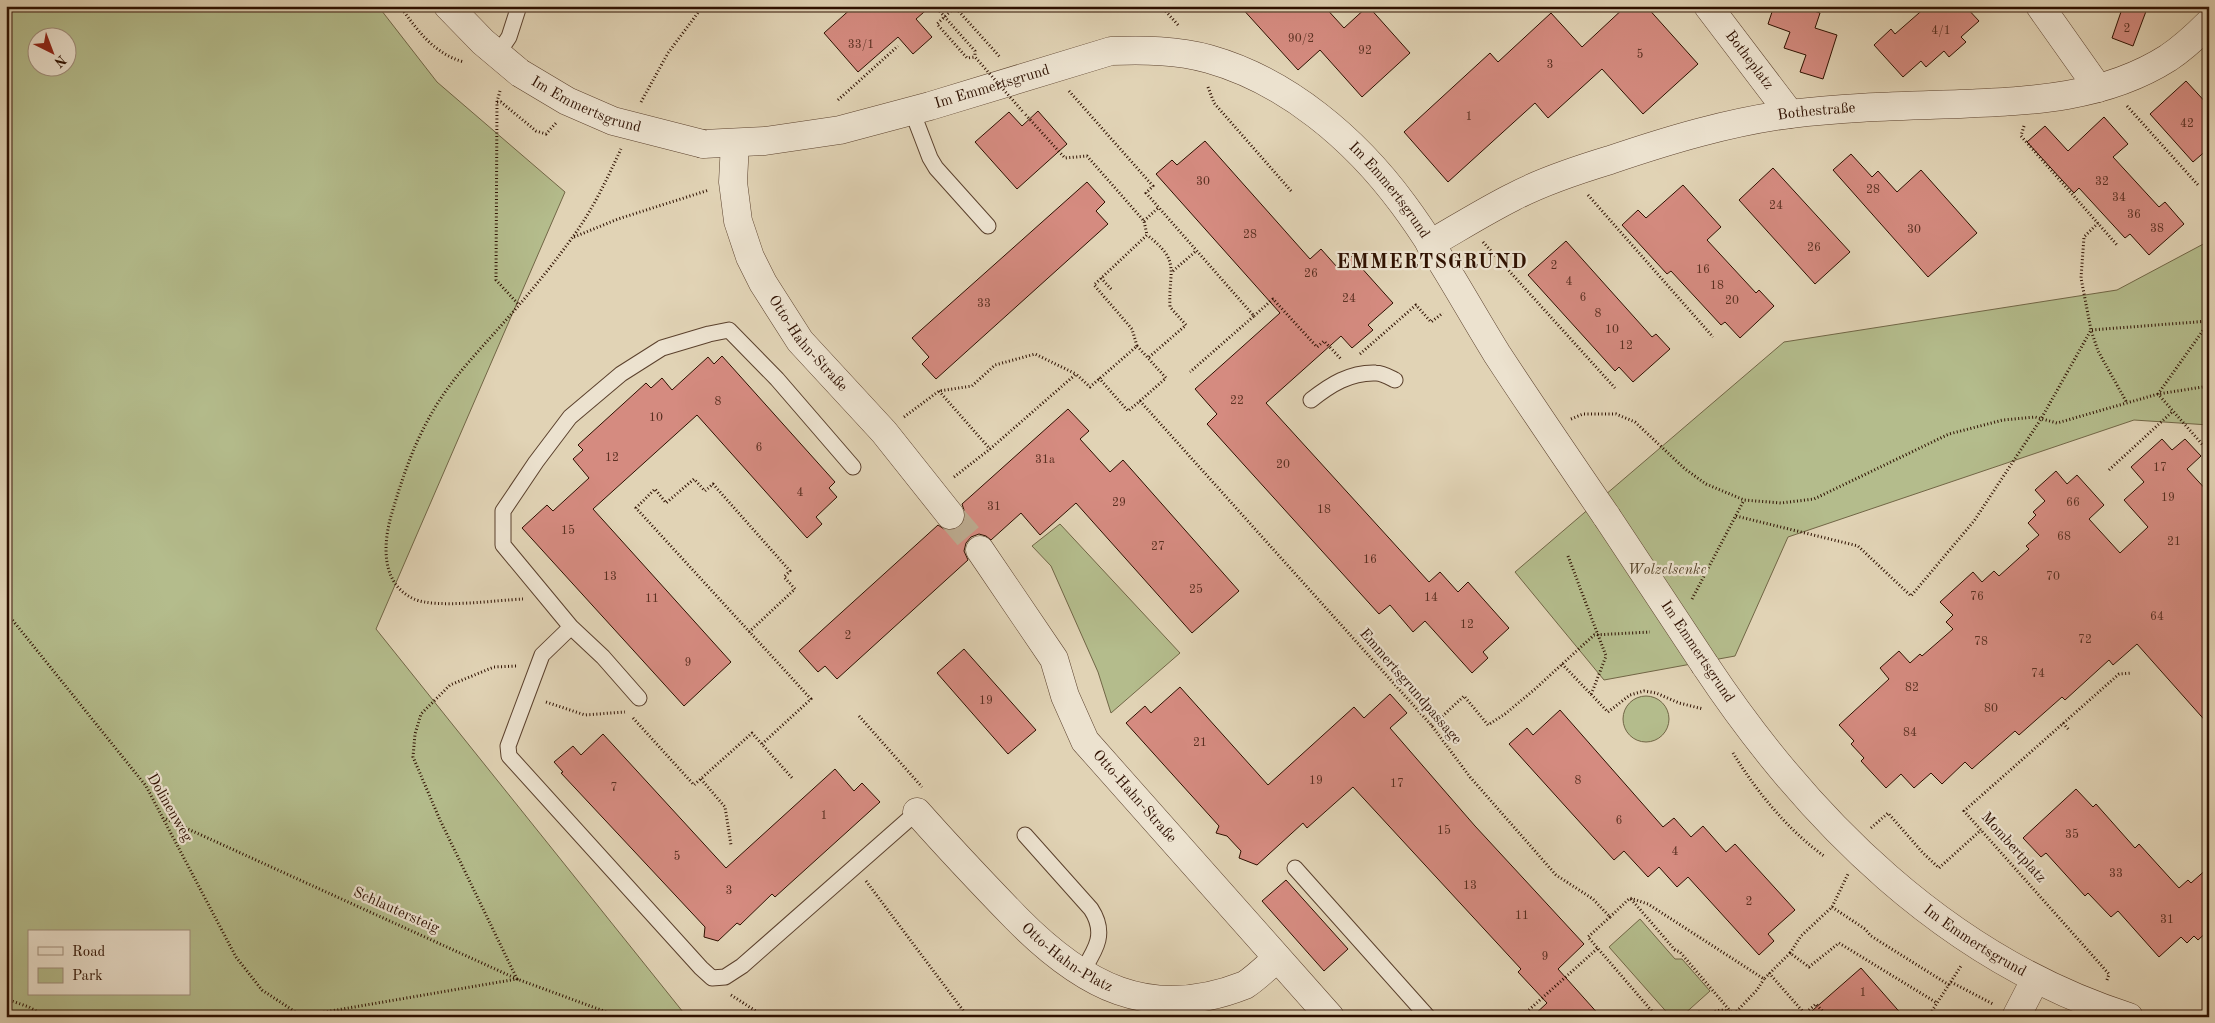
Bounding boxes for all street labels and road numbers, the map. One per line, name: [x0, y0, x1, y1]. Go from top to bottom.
street label: Botheplatz: [1722, 28, 1776, 92]
street label: Im Emmertsgrund: [933, 63, 1052, 112]
street label: Im Emmertsgrund: [528, 74, 643, 135]
street label: Bothestraße: [1776, 101, 1856, 123]
street label: Im Emmertsgrund: [1346, 139, 1432, 241]
street label: Otto-Hahn-Straße: [766, 293, 850, 395]
street label: Im Emmertsgrund: [1657, 598, 1737, 706]
street label: Emmertsgrundpassage: [1356, 626, 1464, 748]
street label: Otto-Hahn-Straße: [1090, 748, 1179, 846]
street label: Dolinenweg: [143, 771, 195, 845]
street label: Mombertplatz: [1978, 810, 2048, 886]
street label: Schlautersteig: [351, 885, 441, 937]
street label: Im Emmertsgrund: [1920, 902, 2029, 980]
street label: Otto-Hahn-Platz: [1018, 920, 1115, 995]

